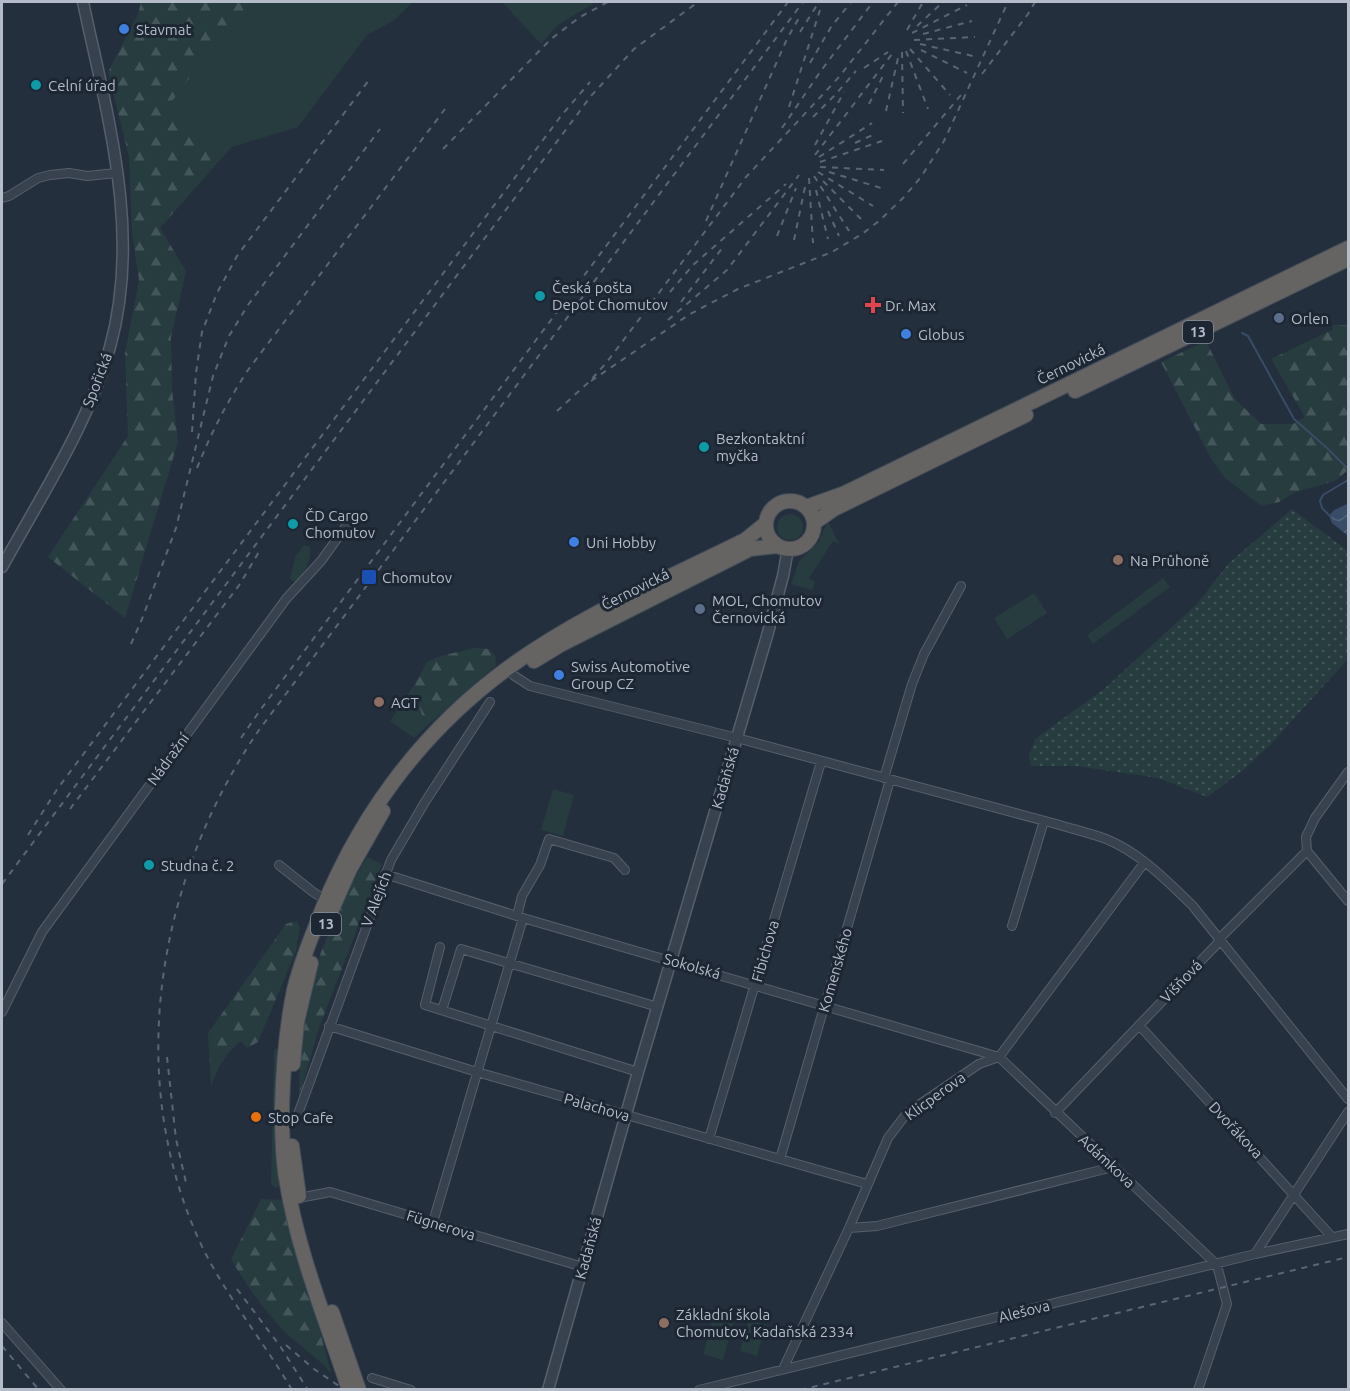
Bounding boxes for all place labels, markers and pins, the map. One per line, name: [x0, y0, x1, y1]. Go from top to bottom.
place label: Stavmat: [136, 21, 191, 38]
marker: Stavmat: [117, 22, 131, 36]
place label: Celní úřad: [48, 77, 116, 94]
marker: Celní úřad: [29, 78, 43, 92]
place label: Česká pošta Depot Chomutov: [552, 279, 668, 313]
marker: Česká pošta Depot Chomutov: [533, 289, 547, 303]
place label: Dr. Max: [885, 297, 936, 314]
marker: Dr. Max: [866, 298, 880, 312]
place label: Orlen: [1291, 310, 1329, 327]
marker: Orlen: [1272, 311, 1286, 325]
place label: Globus: [918, 326, 965, 343]
marker: Globus: [899, 327, 913, 341]
place label: Bezkontaktní myčka: [716, 430, 805, 464]
marker: Bezkontaktní myčka: [697, 440, 711, 454]
place label: ČD Cargo Chomutov: [305, 507, 376, 541]
marker: ČD Cargo Chomutov: [286, 517, 300, 531]
place label: Uni Hobby: [586, 534, 656, 551]
marker: Uni Hobby: [567, 535, 581, 549]
place label: Na Průhoně: [1130, 552, 1209, 569]
marker: Na Průhoně: [1111, 553, 1125, 567]
marker: Chomutov: [360, 568, 378, 586]
place label: Chomutov: [382, 569, 453, 586]
place label: MOL, Chomutov Černovická: [712, 592, 822, 626]
marker: MOL, Chomutov Černovická: [693, 602, 707, 616]
place label: Swiss Automotive Group CZ: [571, 658, 690, 692]
marker: Swiss Automotive Group CZ: [552, 668, 566, 682]
place label: AGT: [391, 694, 420, 711]
marker: AGT: [372, 695, 386, 709]
place label: Studna č. 2: [161, 857, 235, 874]
marker: Studna č. 2: [142, 858, 156, 872]
place label: Stop Cafe: [268, 1109, 334, 1126]
marker: Stop Cafe: [249, 1110, 263, 1124]
place label: Základní škola Chomutov, Kadaňská 2334: [676, 1306, 854, 1340]
marker: Základní škola Chomutov, Kadaňská 2334: [657, 1316, 671, 1330]

